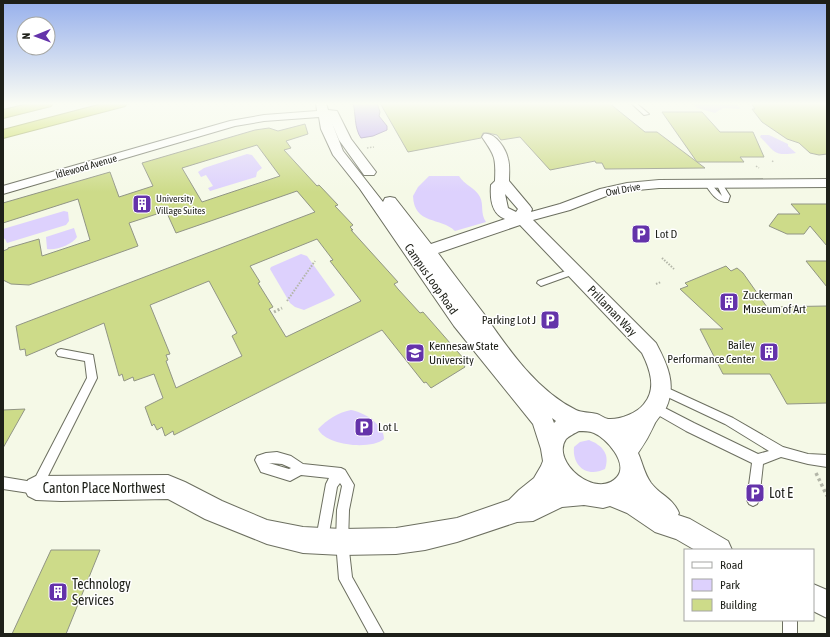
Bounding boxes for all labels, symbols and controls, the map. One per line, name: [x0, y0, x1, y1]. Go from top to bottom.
north arrow: [16, 16, 56, 56]
text: N: [20, 33, 32, 40]
street label: Idlewood Avenue: [54, 152, 119, 180]
street label: Owl Drive: [605, 181, 642, 198]
building icon: University Village Suites: [131, 193, 153, 215]
place label: University Village Suites: [156, 193, 206, 216]
parking icon: Lot D: [630, 223, 652, 245]
place label: Lot D: [655, 227, 677, 241]
street label: Campus Loop Road: [401, 241, 461, 317]
street label: Prillaman Way: [585, 283, 640, 339]
place label: Zuckerman Museum of Art: [743, 288, 806, 316]
building icon: Zuckerman Museum of Art: [718, 291, 740, 313]
parking icon: Parking Lot J: [539, 309, 561, 331]
place label: Parking Lot J: [482, 313, 536, 327]
place label: Bailey Performance Center: [667, 338, 755, 366]
place label: Kennesaw State University: [429, 339, 499, 367]
building icon: Bailey Performance Center: [758, 341, 780, 363]
school or university icon: Kennesaw State University: [404, 342, 426, 364]
parking icon: Lot L: [353, 416, 375, 438]
place label: Lot L: [378, 420, 398, 434]
street label: Canton Place Northwest: [43, 480, 165, 496]
parking icon: Lot E: [744, 482, 766, 504]
place label: Lot E: [769, 485, 793, 501]
legend: [684, 549, 814, 621]
text: Road: [720, 558, 743, 572]
place label: Technology Services: [72, 576, 131, 608]
text: Park: [720, 578, 741, 592]
building icon: Technology Services: [47, 581, 69, 603]
text: Building: [720, 598, 758, 612]

